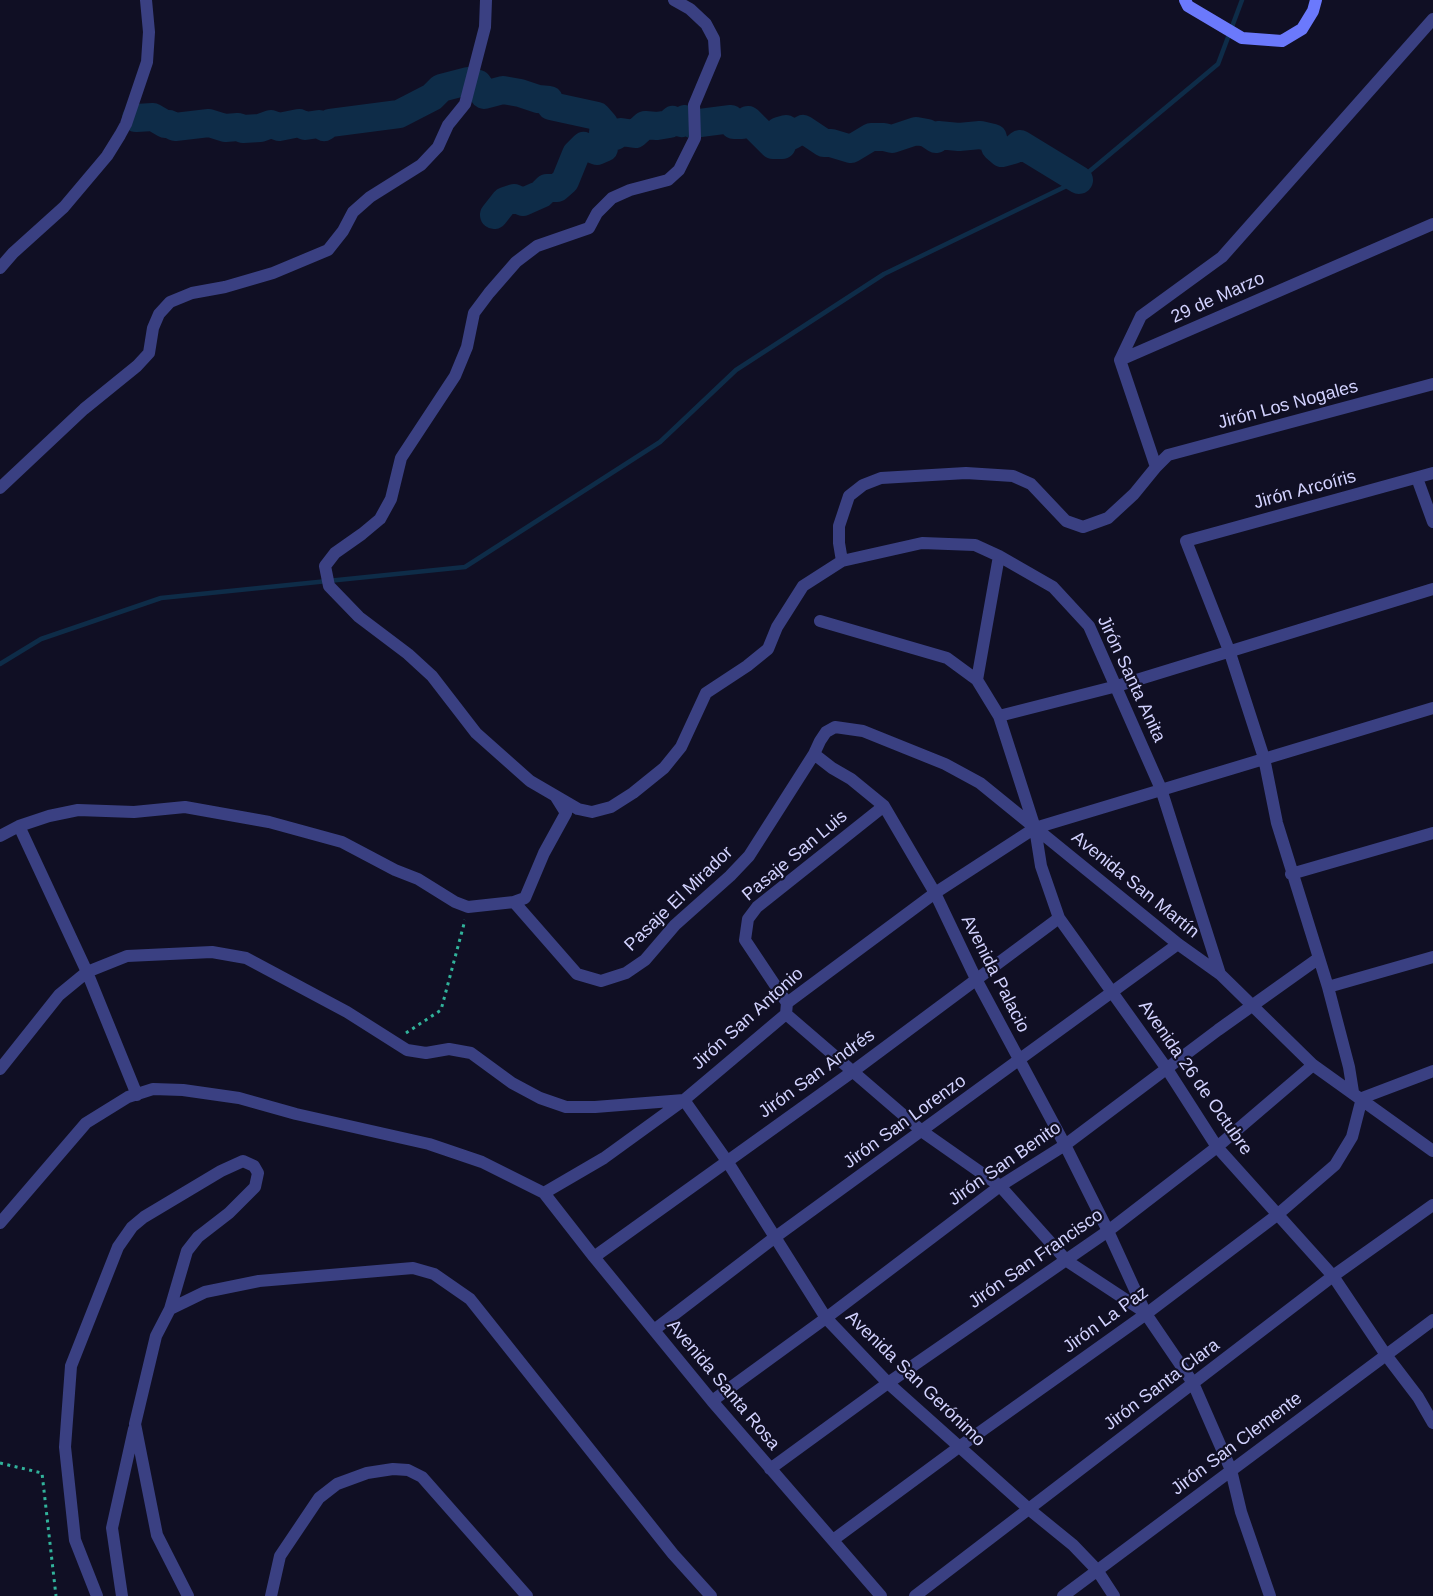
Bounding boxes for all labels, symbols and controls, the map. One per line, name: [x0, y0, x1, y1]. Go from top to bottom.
street label: 29 de Marzo: [1168, 268, 1268, 328]
street label: Jirón Los Nogales: [1216, 376, 1360, 434]
street label: Jirón Arcoíris: [1251, 466, 1359, 514]
street label: Jirón Santa Anita: [1092, 612, 1170, 746]
street label: Pasaje San Luis: [738, 806, 852, 906]
street label: Avenida San Martín: [1067, 827, 1203, 943]
street label: Pasaje El Mirador: [620, 842, 738, 956]
street label: Avenida Palacio: [956, 912, 1034, 1036]
street label: Jirón San Antonio: [688, 963, 808, 1075]
street label: Avenida 26 de Octubre: [1133, 997, 1257, 1159]
street label: Jirón San Andrés: [755, 1025, 879, 1123]
street label: Jirón San Lorenzo: [840, 1070, 970, 1174]
street label: Jirón San Benito: [945, 1117, 1065, 1211]
street label: Jirón San Francisco: [965, 1205, 1107, 1313]
street label: Jirón La Paz: [1059, 1282, 1153, 1358]
street label: Avenida San Gerónimo: [841, 1307, 989, 1451]
street label: Avenida Santa Rosa: [662, 1315, 784, 1455]
street label: Jirón Santa Clara: [1100, 1335, 1224, 1435]
street label: Jirón San Clemente: [1167, 1388, 1307, 1500]

